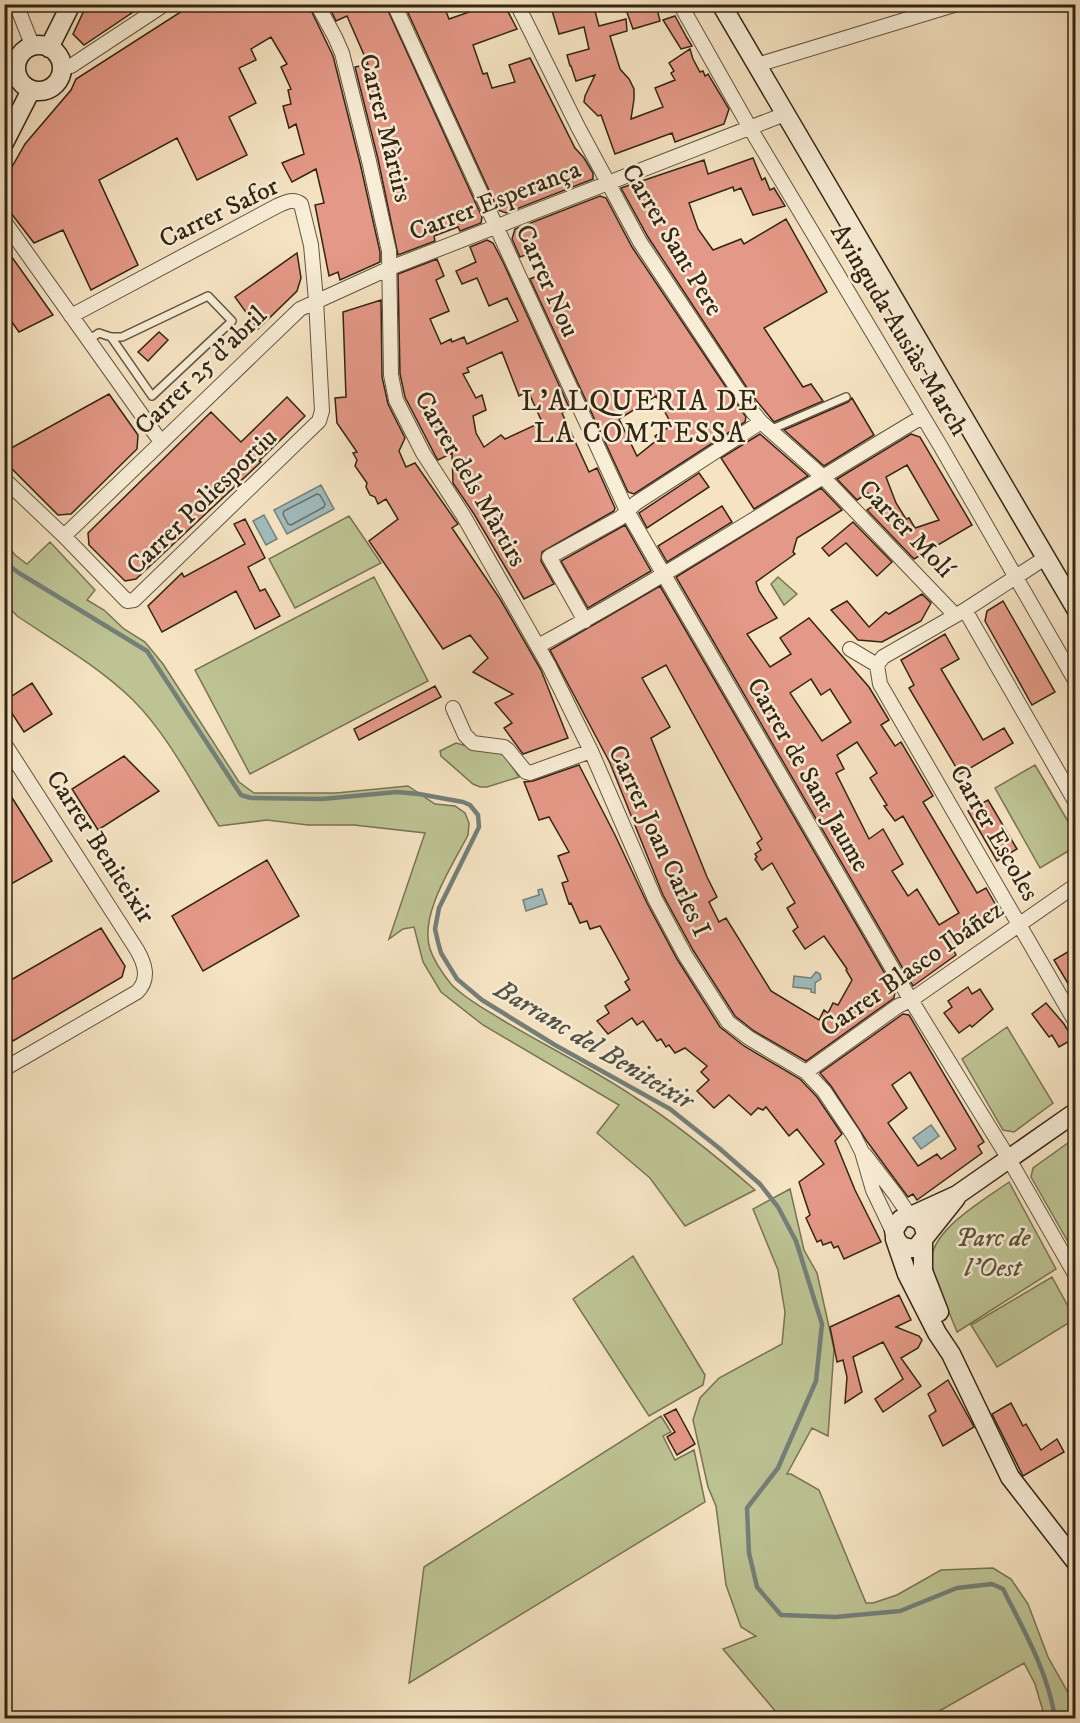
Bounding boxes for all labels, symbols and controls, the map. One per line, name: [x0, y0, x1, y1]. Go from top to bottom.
street label: Carrer Màrtirs: [351, 50, 419, 206]
street label: Carrer Esperança: [405, 153, 585, 249]
street label: Carrer Sant Pere: [614, 158, 730, 322]
street label: Carrer Safor: [154, 170, 284, 256]
street label: Avinguda Ausiàs March: [823, 218, 976, 442]
street label: Carrer Nou: [508, 220, 586, 342]
street label: Carrer 25 d'abril: [128, 299, 274, 442]
district label: L'ALQUERIA DE LA COMTESSA: [521, 384, 759, 451]
street label: Carrer dels Màrtirs: [406, 385, 534, 573]
street label: Carrer Poliesportiu: [119, 421, 285, 583]
street label: Carrer Molí: [851, 473, 962, 586]
street label: Carrer de Sant Jaume: [739, 672, 877, 878]
street label: Carrer Joan Carles I: [600, 740, 718, 942]
street label: Carrer Escoles: [942, 759, 1046, 907]
street label: Carrer Beniteixir: [38, 764, 162, 930]
street label: Carrer Blasco Ibáñez: [814, 893, 1010, 1045]
water label: Barranc del Beniteixir: [488, 972, 702, 1119]
park label: Parc de l'Oest: [956, 1222, 1031, 1285]

